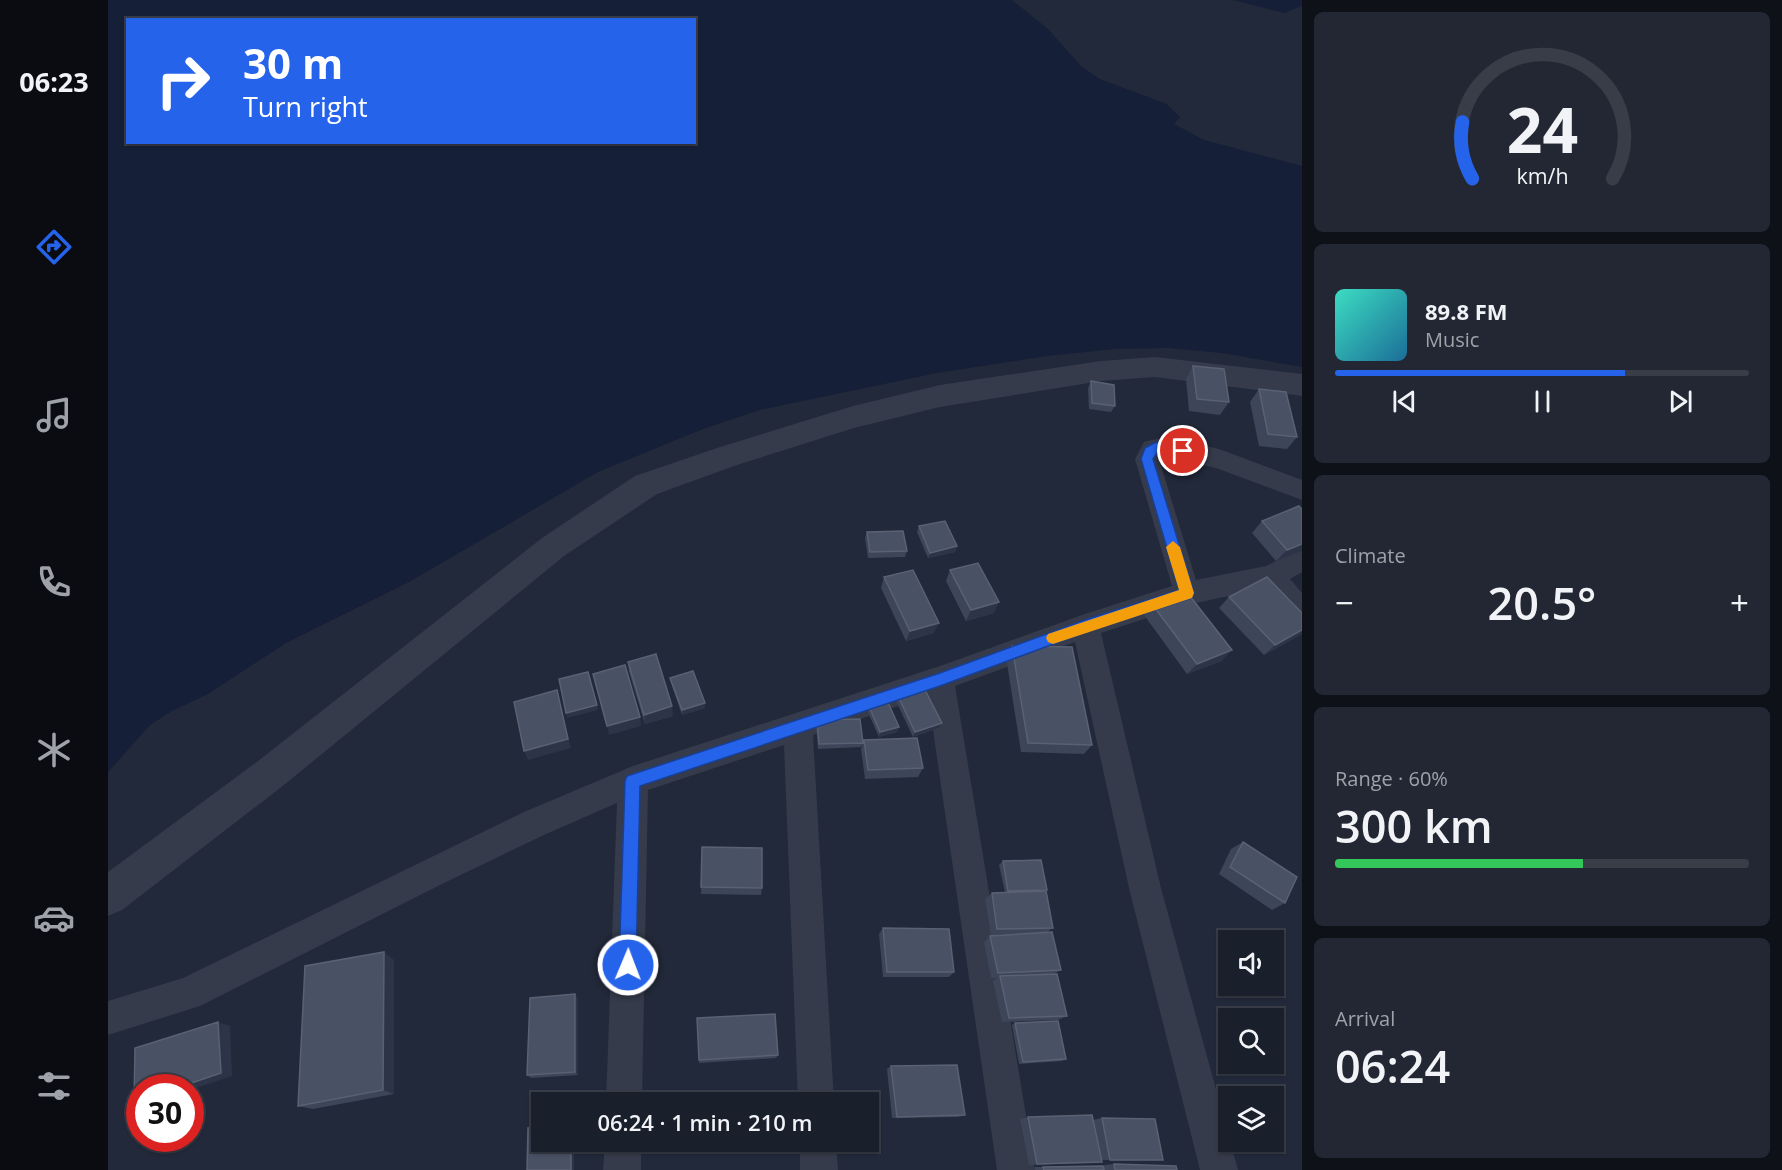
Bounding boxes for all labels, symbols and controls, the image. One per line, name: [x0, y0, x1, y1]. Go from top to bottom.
text: 30 m: [243, 34, 343, 91]
icon: right: [144, 42, 222, 120]
text: 06:23: [19, 63, 89, 100]
text: 24: [1506, 86, 1578, 171]
text: Turn right: [243, 88, 368, 125]
text: km/h: [1516, 161, 1568, 190]
icon: directions: [33, 226, 75, 268]
text: 89.8 FM: [1425, 296, 1508, 326]
text: Music: [1425, 326, 1479, 353]
icon: previous: [1388, 385, 1421, 418]
icon: pause: [1526, 385, 1559, 418]
icon: next: [1664, 385, 1697, 418]
icon: music: [33, 394, 75, 436]
pin: [1157, 425, 1208, 476]
icon: arrive: [1166, 434, 1199, 467]
text: Climate: [1335, 542, 1406, 569]
icon: phone: [33, 561, 75, 603]
text: 20.5°: [1488, 572, 1596, 633]
text: −: [1335, 580, 1354, 625]
text: +: [1730, 580, 1749, 625]
icon: climate: [33, 729, 75, 771]
text: Range · 60%: [1335, 765, 1448, 792]
text: 300 km: [1335, 795, 1493, 856]
icon: car: [33, 897, 75, 939]
map controls: [1218, 930, 1284, 1152]
button: sound: [1218, 930, 1284, 996]
position arrow: [596, 933, 660, 997]
text: Arrival: [1335, 1005, 1395, 1032]
button: search: [1218, 1008, 1284, 1074]
text: 06:24: [1335, 1035, 1450, 1096]
icon: filters: [33, 1065, 75, 1107]
speed limit sign: 30: [126, 1074, 204, 1152]
button: layers: [1218, 1086, 1284, 1152]
text: 06:24 · 1 min · 210 m: [597, 1107, 813, 1137]

